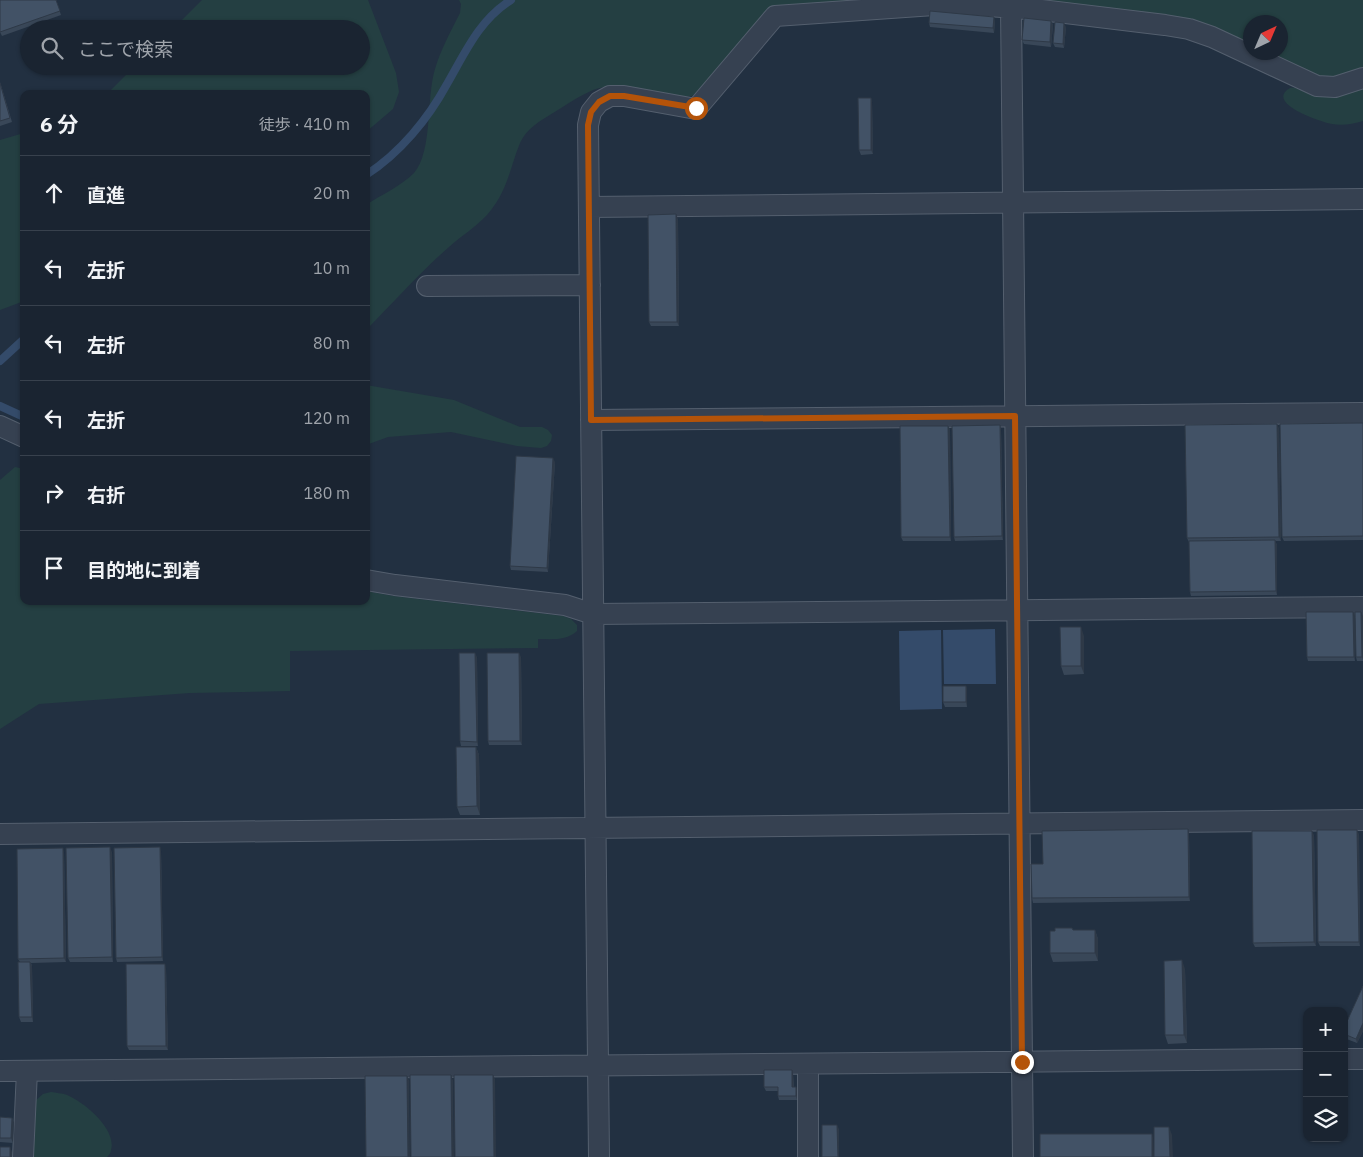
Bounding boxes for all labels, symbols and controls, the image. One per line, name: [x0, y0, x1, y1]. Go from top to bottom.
north arrow: [1243, 15, 1288, 60]
search box: [20, 20, 370, 75]
icon: search: [38, 34, 66, 62]
text: ここで検索: [78, 37, 173, 61]
route start: [685, 97, 708, 120]
text: 6 分: [40, 110, 79, 138]
text: 徒歩 · 410 m: [259, 114, 350, 134]
icon: ahead: [40, 179, 68, 207]
text: 直進: [87, 183, 125, 207]
text: 20 m: [313, 183, 350, 203]
icon: left: [40, 254, 68, 282]
text: 左折: [87, 258, 125, 282]
text: 10 m: [313, 258, 350, 278]
icon: left: [40, 329, 68, 357]
text: 左折: [87, 333, 125, 357]
text: 80 m: [313, 333, 350, 353]
icon: left: [40, 404, 68, 432]
text: 左折: [87, 408, 125, 432]
text: 120 m: [303, 408, 350, 428]
icon: right: [40, 479, 68, 507]
text: 右折: [87, 483, 125, 507]
text: 180 m: [303, 483, 350, 503]
icon: arrive: [40, 554, 68, 582]
text: 目的地に到着: [87, 558, 201, 582]
map controls: [1303, 1007, 1348, 1142]
button: +: [1303, 1007, 1348, 1052]
route end: [1011, 1051, 1034, 1074]
button: −: [1303, 1052, 1348, 1097]
button: layers: [1303, 1097, 1348, 1142]

